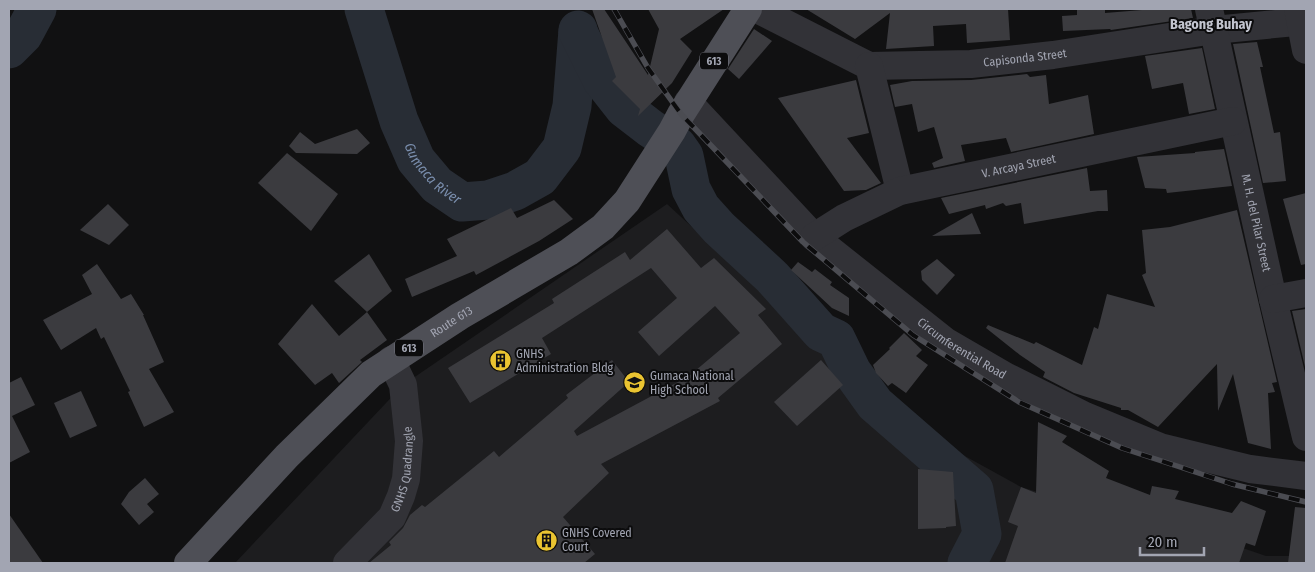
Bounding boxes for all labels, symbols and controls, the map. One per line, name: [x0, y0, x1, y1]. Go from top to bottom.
district label: Bagong Buhay: [1170, 16, 1252, 33]
street label: Capisonda Street: [983, 46, 1068, 70]
road number: 613: [700, 52, 728, 70]
water label: Gumaca River: [401, 140, 466, 208]
street label: V. Arcaya Street: [980, 151, 1057, 181]
street label: M. H. del Pilar Street: [1239, 173, 1274, 273]
street label: Route 613: [428, 303, 475, 340]
street label: Circumferential Road: [915, 315, 1009, 382]
road number: 613: [395, 339, 423, 356]
place label: GNHS Administration Bldg: [516, 347, 614, 375]
building icon: GNHS Administration Bldg: [488, 349, 512, 373]
place label: Gumaca National High School: [650, 369, 734, 397]
school or university icon: Gumaca National High School: [622, 371, 646, 395]
street label: GNHS Quadrangle: [388, 426, 416, 514]
scale bar: [1140, 524, 1204, 556]
place label: GNHS Covered Court: [562, 526, 632, 554]
building icon: GNHS Covered Court: [534, 528, 558, 552]
text: 20 m: [1148, 533, 1178, 551]

